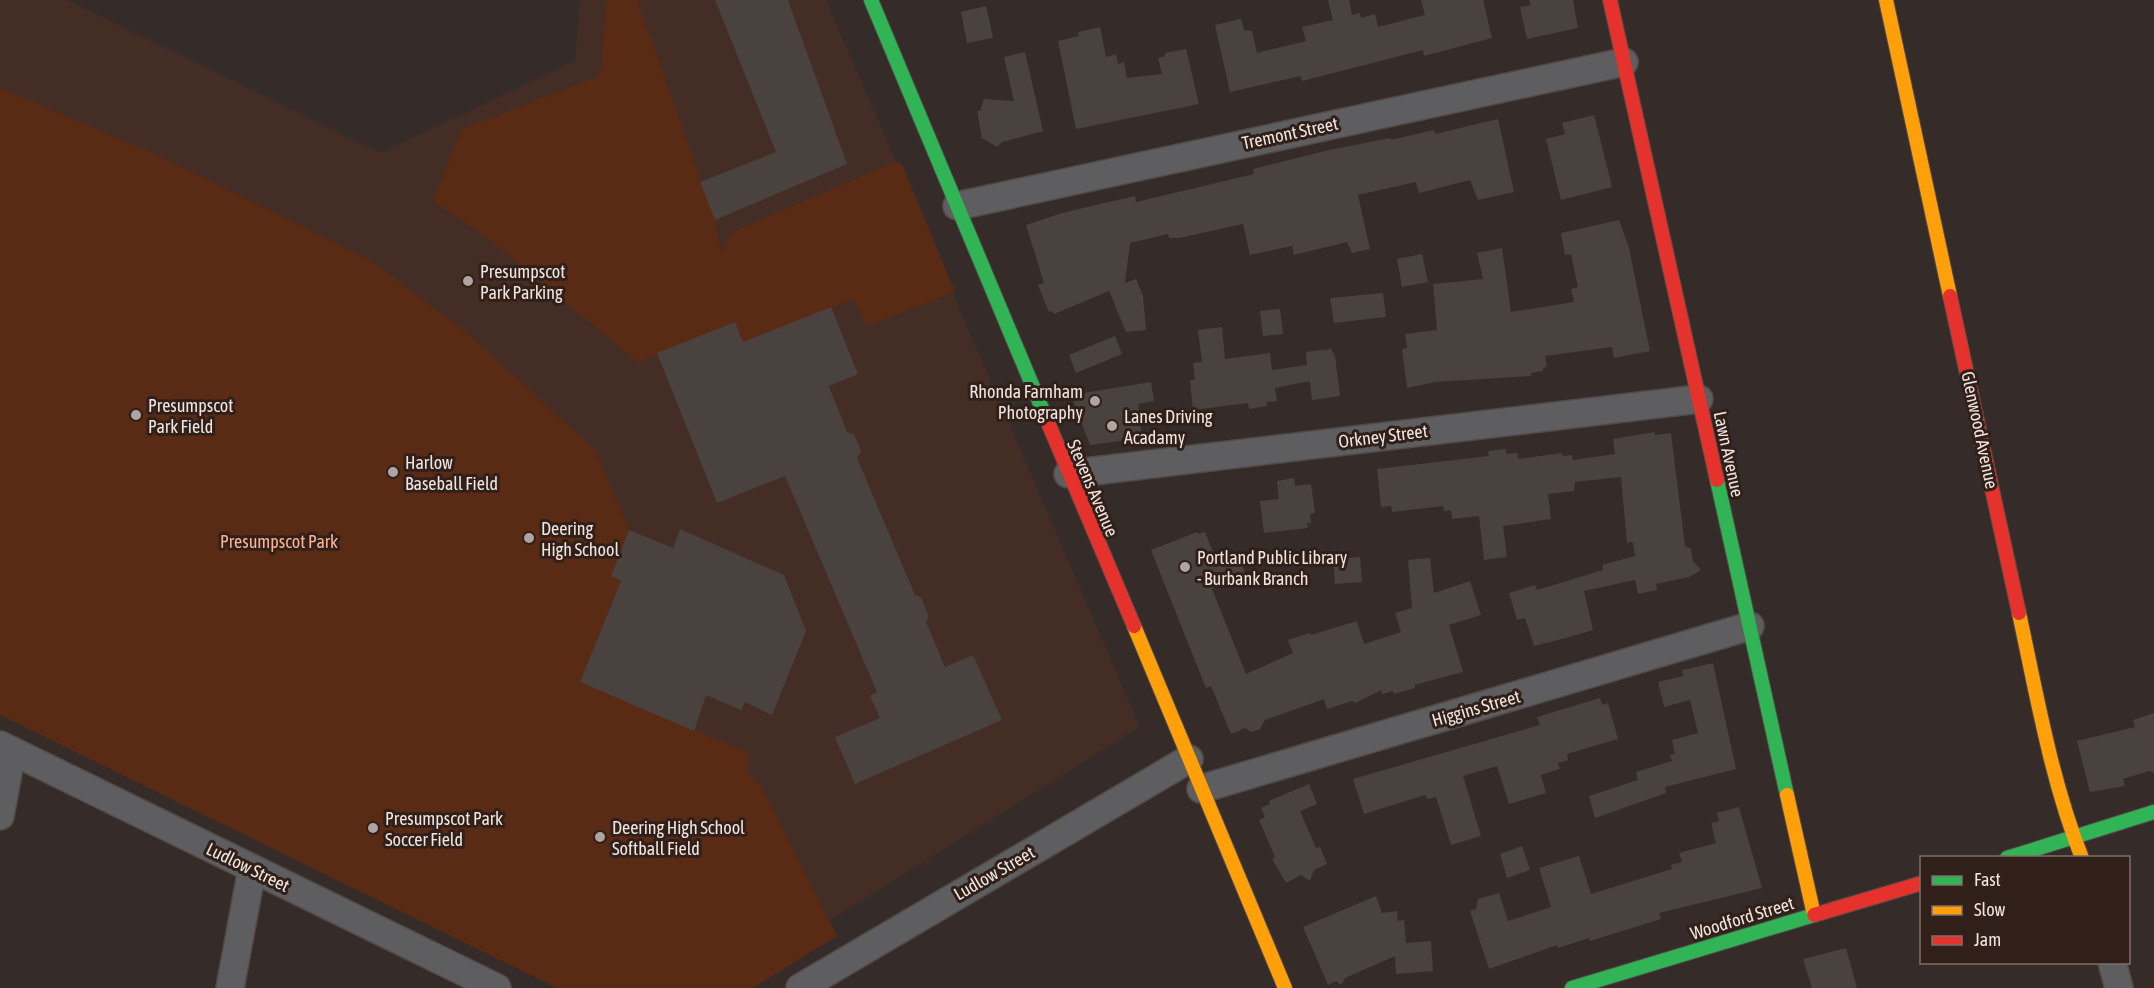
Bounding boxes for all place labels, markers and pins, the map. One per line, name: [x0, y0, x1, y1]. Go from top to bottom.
place label: Presumpscot Park Parking: [480, 261, 566, 303]
marker: Presumpscot Park Parking: [461, 274, 475, 288]
place label: Rhonda Farnham Photography: [969, 381, 1083, 423]
marker: Rhonda Farnham Photography: [1088, 394, 1102, 408]
place label: Presumpscot Park Field: [148, 395, 234, 437]
place label: Lanes Driving Acadamy: [1124, 406, 1213, 448]
marker: Presumpscot Park Field: [129, 408, 143, 422]
marker: Lanes Driving Acadamy: [1105, 419, 1119, 433]
place label: Harlow Baseball Field: [405, 452, 498, 494]
marker: Harlow Baseball Field: [386, 465, 400, 479]
place label: Deering High School: [541, 518, 619, 560]
marker: Deering High School: [522, 531, 536, 545]
place label: Portland Public Library - Burbank Branch: [1197, 547, 1347, 589]
marker: Portland Public Library - Burbank Branch: [1178, 560, 1192, 574]
place label: Presumpscot Park Soccer Field: [385, 808, 503, 850]
place label: Deering High School Softball Field: [612, 817, 745, 859]
marker: Presumpscot Park Soccer Field: [366, 821, 380, 835]
marker: Deering High School Softball Field: [593, 830, 607, 844]

